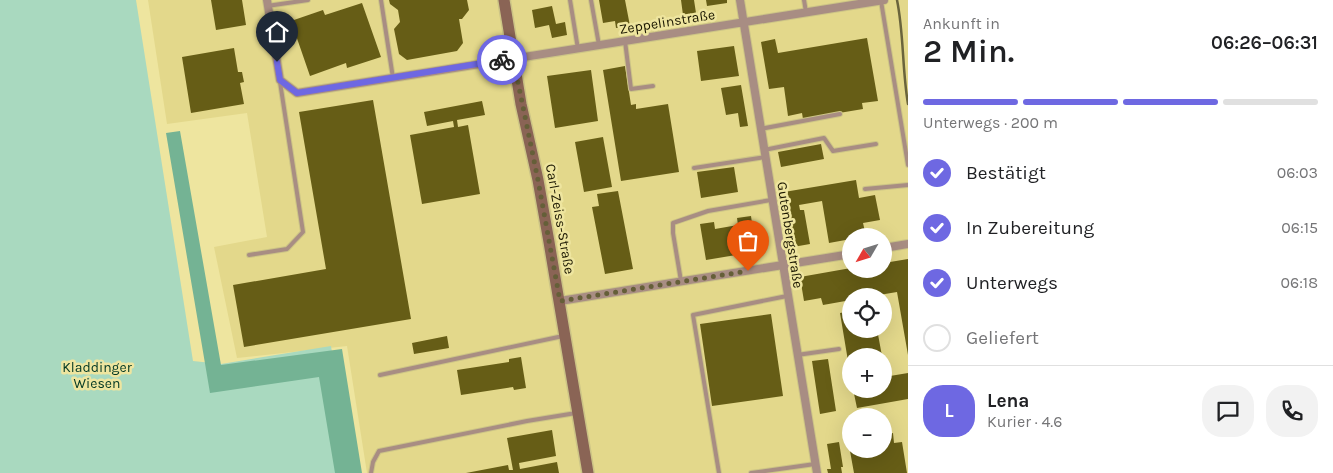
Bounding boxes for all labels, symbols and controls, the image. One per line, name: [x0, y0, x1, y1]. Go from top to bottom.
street label: Zeppelinstraße: [618, 6, 716, 38]
pin: [256, 11, 298, 62]
text: Ankunft in: [923, 14, 1000, 33]
icon: home: [263, 18, 291, 46]
text: 06:26–06:31: [1211, 32, 1318, 54]
text: 2 Min.: [923, 33, 1014, 70]
courier: [477, 35, 527, 85]
icon: bike: [488, 46, 516, 74]
text: Unterwegs · 200 m: [923, 113, 1058, 132]
icon: check: [923, 159, 951, 187]
text: Bestätigt: [966, 162, 1046, 184]
street label: Carl-Zeiss-Straße: [542, 163, 578, 275]
text: 06:03: [1277, 163, 1318, 182]
street label: Gutenbergstraße: [773, 180, 807, 290]
icon: check: [923, 214, 951, 242]
text: In Zubereitung: [966, 217, 1094, 239]
text: 06:15: [1281, 218, 1318, 237]
pin: [727, 220, 769, 271]
icon: bag: [734, 227, 762, 255]
north arrow: [842, 228, 892, 278]
map controls: [842, 228, 892, 458]
icon: check: [923, 269, 951, 297]
text: Unterwegs: [966, 272, 1058, 294]
text: 06:18: [1281, 273, 1318, 292]
button: locate: [842, 288, 892, 338]
text: Geliefert: [966, 327, 1039, 349]
button: +: [842, 348, 892, 398]
park label: Kladdinger Wiesen: [62, 359, 133, 392]
button: chat: [1202, 385, 1254, 437]
button: phone: [1266, 385, 1318, 437]
text: Lena: [987, 390, 1029, 412]
text: L: [944, 400, 954, 422]
button: −: [842, 408, 892, 458]
text: Kurier · 4.6: [987, 412, 1062, 431]

